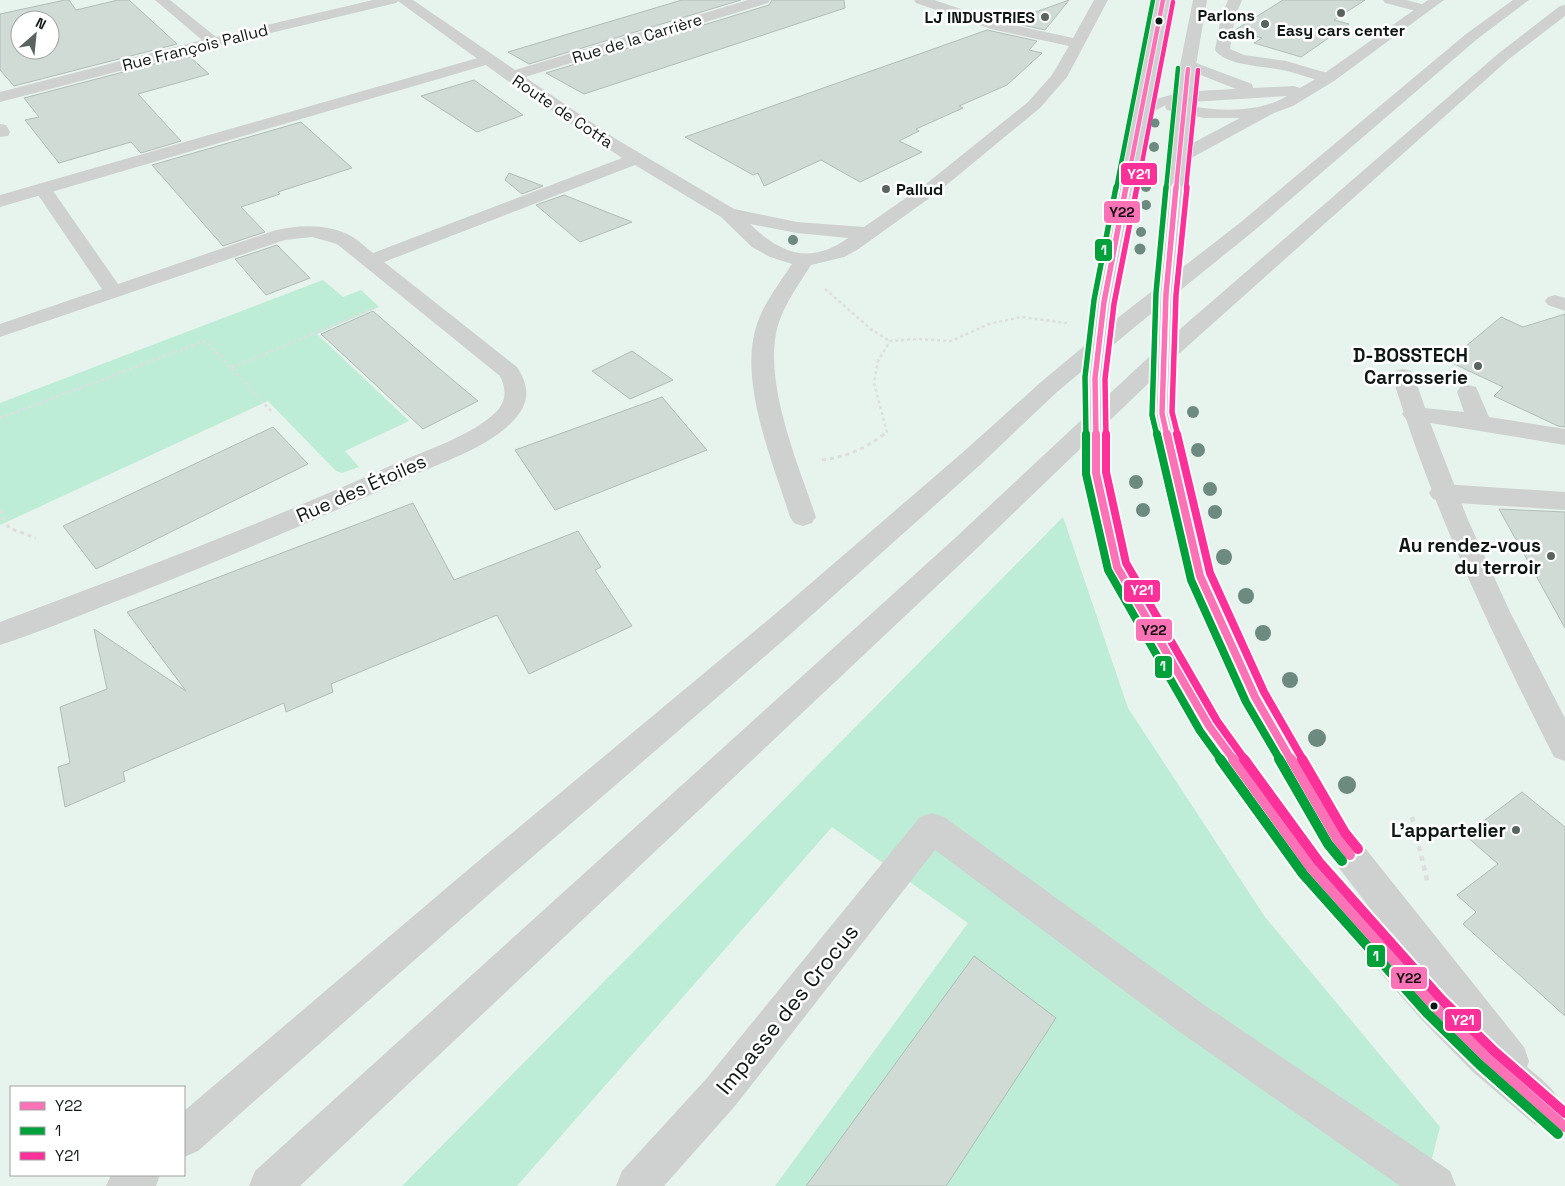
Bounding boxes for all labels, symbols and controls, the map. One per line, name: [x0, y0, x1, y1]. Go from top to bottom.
place label: Parlons cash: [1198, 5, 1255, 44]
place label: LJ INDUSTRIES: [925, 7, 1035, 28]
marker: Easy cars center: [1335, 7, 1347, 19]
street label: Rue de la Carrière: [570, 9, 705, 68]
north arrow: [10, 10, 60, 60]
marker: LJ INDUSTRIES: [1039, 11, 1051, 23]
text: N: [33, 13, 49, 34]
unlabelled marker: [1154, 16, 1164, 26]
marker: Parlons cash: [1259, 18, 1271, 30]
street label: Rue François Pallud: [120, 19, 270, 76]
place label: Easy cars center: [1277, 20, 1405, 41]
street label: Route de Cotfa: [508, 70, 617, 153]
line badge: Y21: [1120, 162, 1158, 186]
text: Y21: [1127, 165, 1151, 183]
place label: Pallud: [896, 179, 943, 200]
marker: Pallud: [880, 183, 892, 195]
line badge: Y22: [1103, 200, 1141, 224]
text: Y22: [1109, 203, 1135, 221]
line badge: 1: [1094, 238, 1113, 262]
text: 1: [1101, 241, 1107, 259]
place label: D-BOSSTECH Carrosserie: [1353, 343, 1468, 390]
marker: D-BOSSTECH Carrosserie: [1472, 360, 1484, 372]
street label: Rue des Étoiles: [292, 449, 430, 528]
place label: Au rendez-vous du terroir: [1399, 533, 1541, 580]
marker: Au rendez-vous du terroir: [1545, 550, 1557, 562]
line badge: Y21: [1123, 579, 1161, 603]
text: Y21: [1130, 581, 1154, 599]
line badge: Y22: [1135, 618, 1173, 642]
text: Y22: [1141, 621, 1167, 639]
line badge: 1: [1154, 655, 1173, 679]
text: 1: [1160, 657, 1166, 675]
place label: L'appartelier: [1391, 818, 1506, 843]
marker: L'appartelier: [1510, 824, 1522, 836]
street label: Impasse des Crocus: [710, 918, 864, 1100]
line badge: 1: [1366, 944, 1386, 968]
text: 1: [1373, 947, 1379, 965]
line badge: Y22: [1390, 966, 1428, 990]
text: Y22: [1396, 969, 1422, 987]
unlabelled marker: [1429, 1001, 1439, 1011]
line badge: Y21: [1444, 1008, 1482, 1032]
text: Y21: [1451, 1011, 1475, 1029]
legend: [10, 1086, 185, 1176]
text: Y22: [55, 1096, 82, 1115]
text: 1: [55, 1121, 61, 1140]
text: Y21: [55, 1146, 79, 1165]

